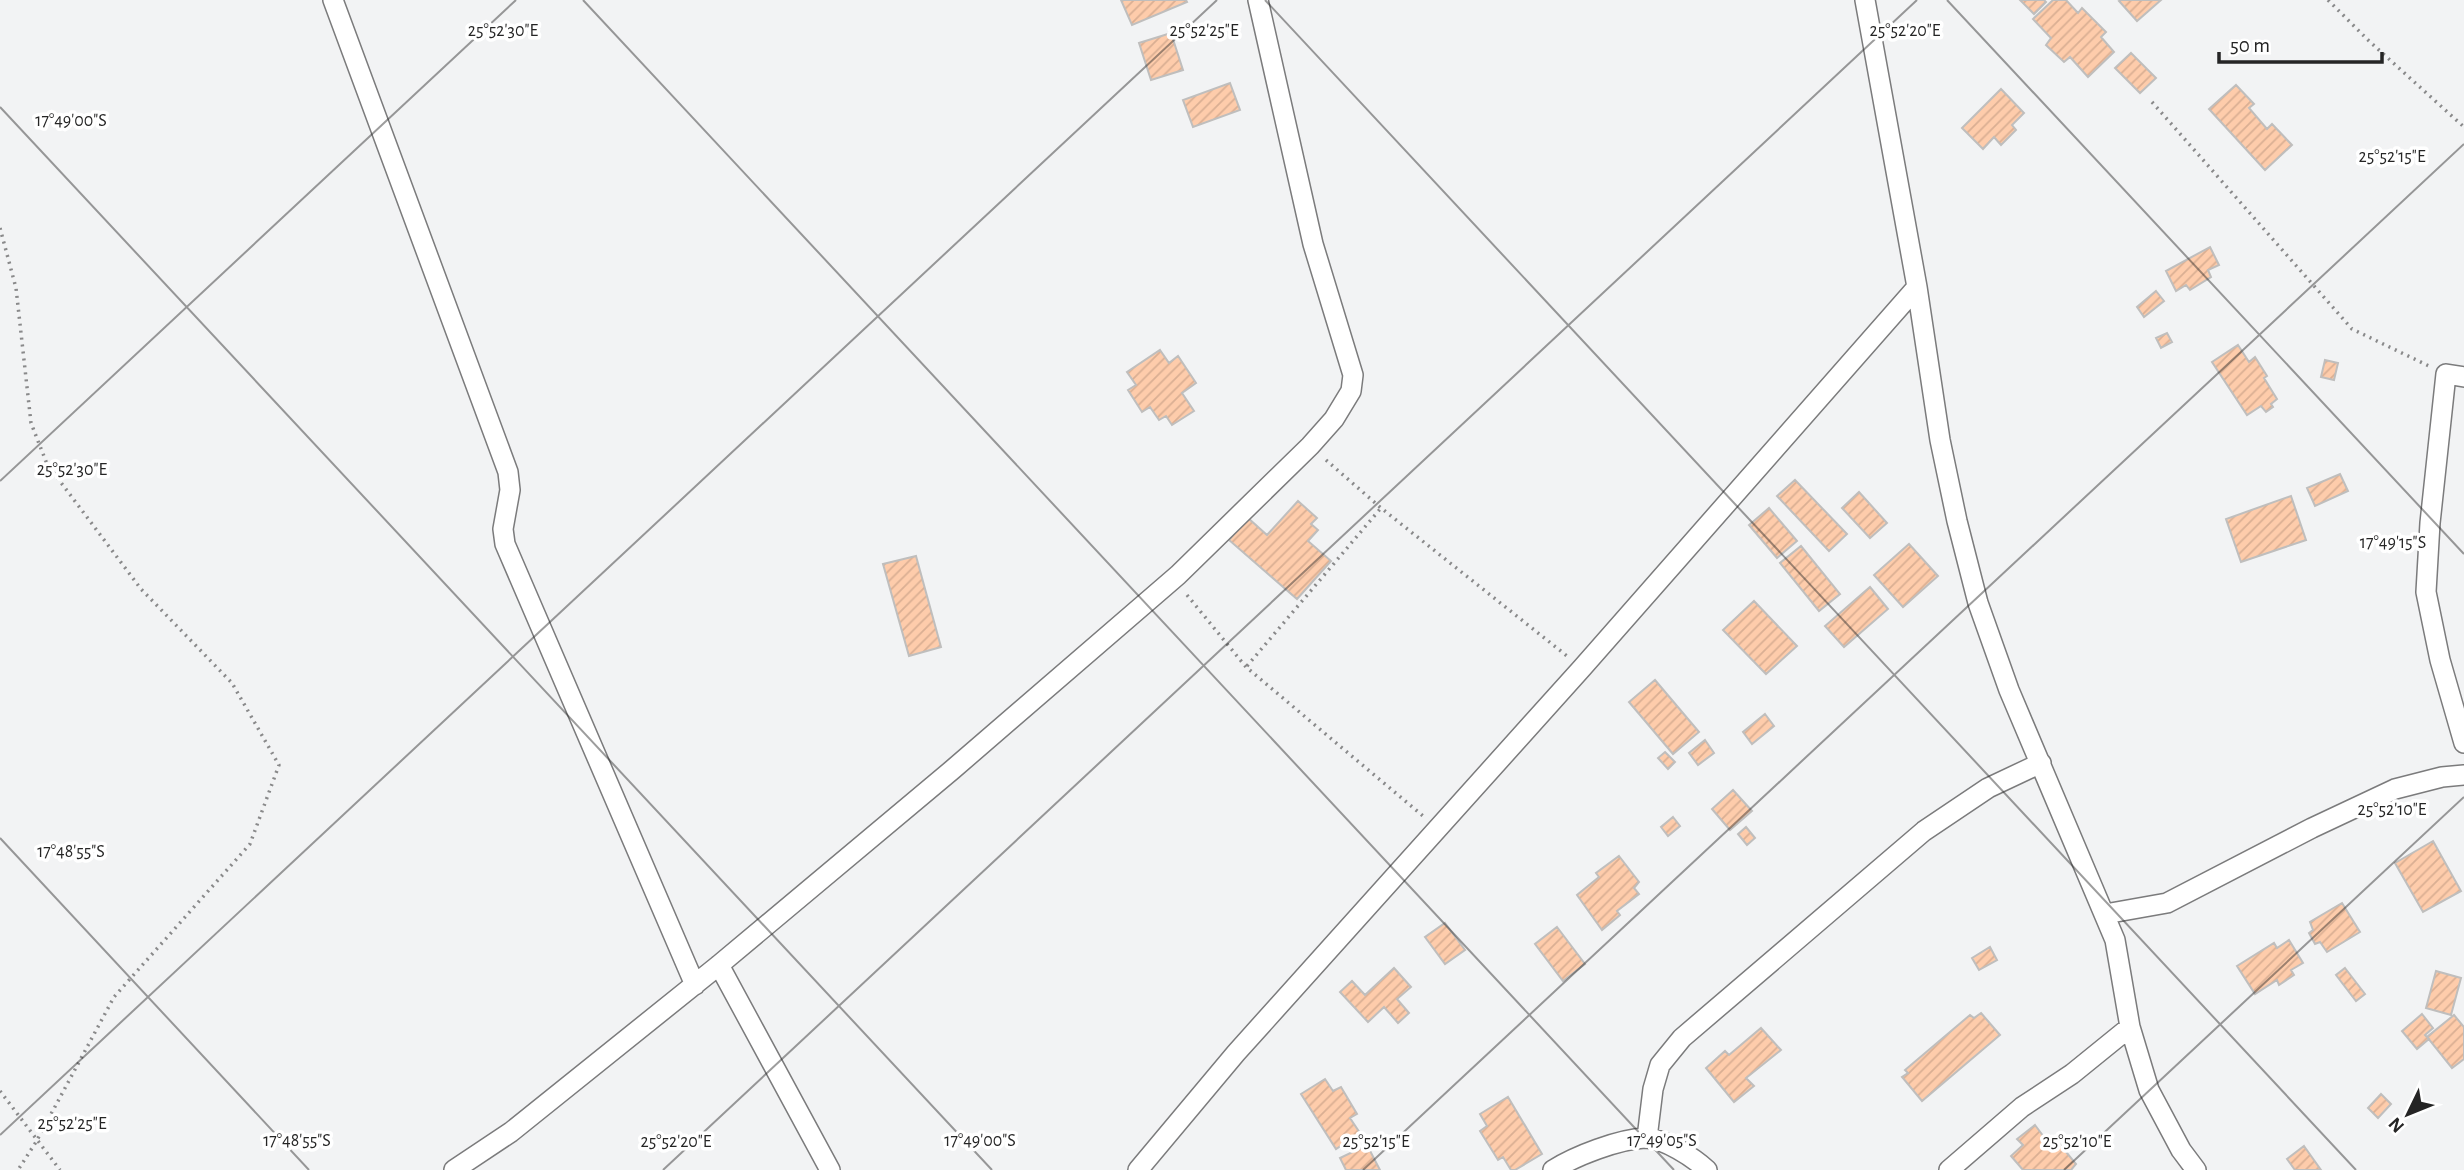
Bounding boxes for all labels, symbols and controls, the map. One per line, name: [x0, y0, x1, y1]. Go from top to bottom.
scale bar: [2219, 21, 2382, 65]
text: 25°52'30"E: [468, 22, 538, 40]
text: 25°52'25"E: [1169, 22, 1239, 40]
text: 25°52'20"E: [1869, 22, 1941, 40]
text: 50 m: [2230, 35, 2270, 56]
text: 17°49'00"S: [35, 112, 107, 130]
text: 25°52'15"E: [2358, 148, 2426, 166]
text: 25°52'30"E: [37, 461, 107, 479]
text: 17°49'15"S: [2360, 534, 2426, 552]
text: 25°52'10"E: [2357, 801, 2427, 819]
text: 17°48'55"S: [37, 843, 105, 861]
north arrow: [2373, 1079, 2443, 1149]
text: N: [2385, 1113, 2408, 1136]
text: 25°52'25"E: [37, 1115, 107, 1133]
text: 17°48'55"S: [263, 1132, 331, 1150]
text: 17°49'00"S: [944, 1132, 1016, 1150]
text: 17°49'05"S: [1627, 1132, 1697, 1150]
text: 25°52'20"E: [640, 1133, 712, 1151]
text: 25°52'15"E: [1342, 1133, 1410, 1151]
text: 25°52'10"E: [2042, 1133, 2112, 1151]

